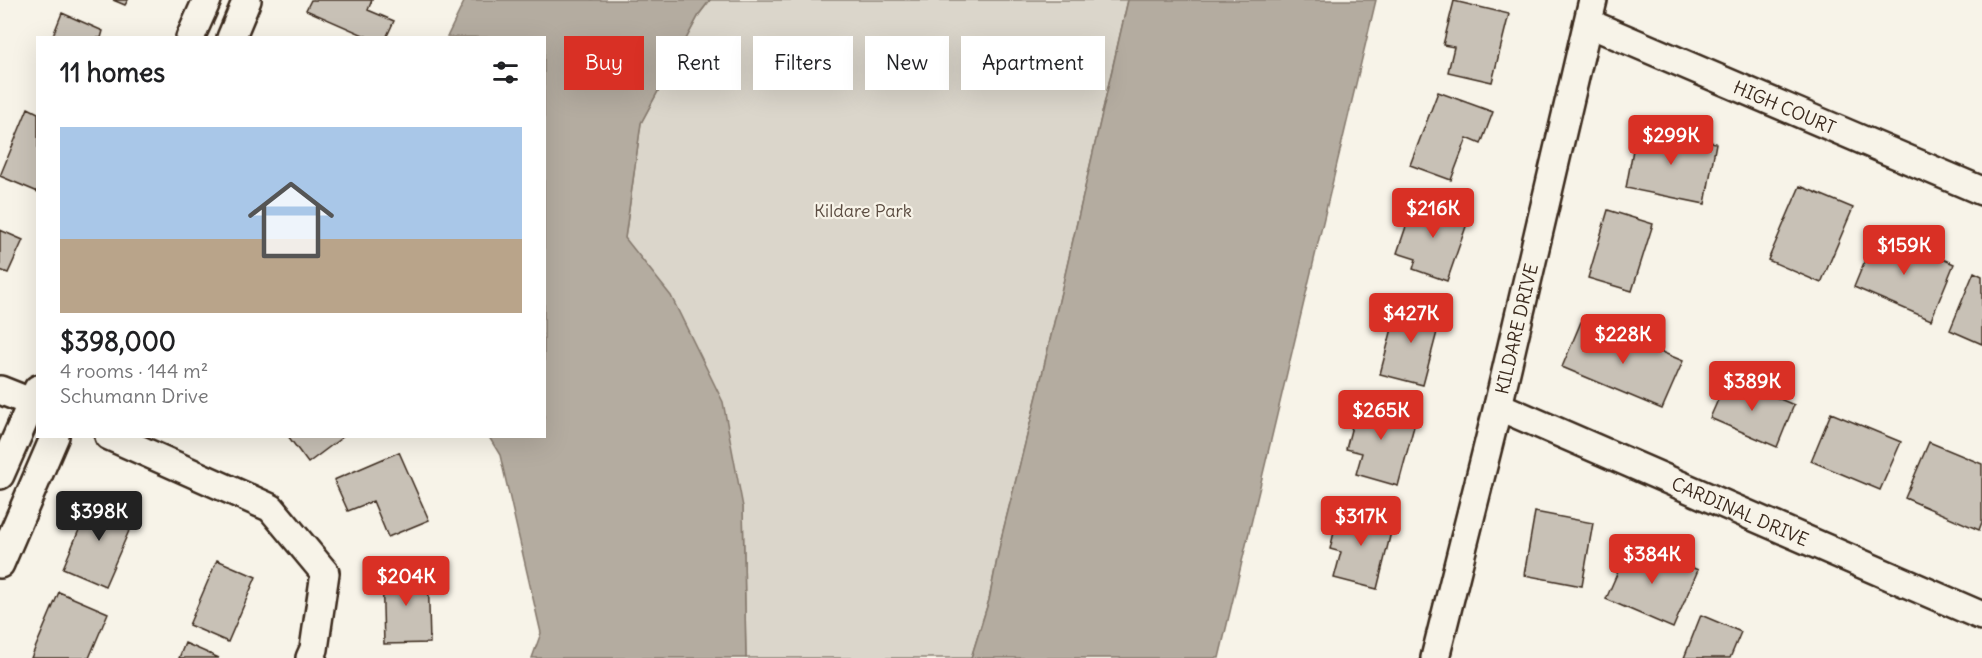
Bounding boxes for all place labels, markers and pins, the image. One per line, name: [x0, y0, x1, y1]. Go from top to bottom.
pin: $299K: [1629, 115, 1713, 166]
pin: $216K: [1391, 188, 1475, 239]
pin: $159K: [1862, 225, 1946, 276]
pin: $427K: [1369, 293, 1453, 344]
pin: $228K: [1581, 314, 1665, 365]
pin: $389K: [1710, 361, 1794, 412]
pin: $265K: [1339, 390, 1423, 441]
pin: $398K: [57, 491, 141, 542]
pin: $317K: [1319, 496, 1403, 547]
pin: $384K: [1610, 534, 1694, 585]
pin: $204K: [364, 556, 448, 607]

